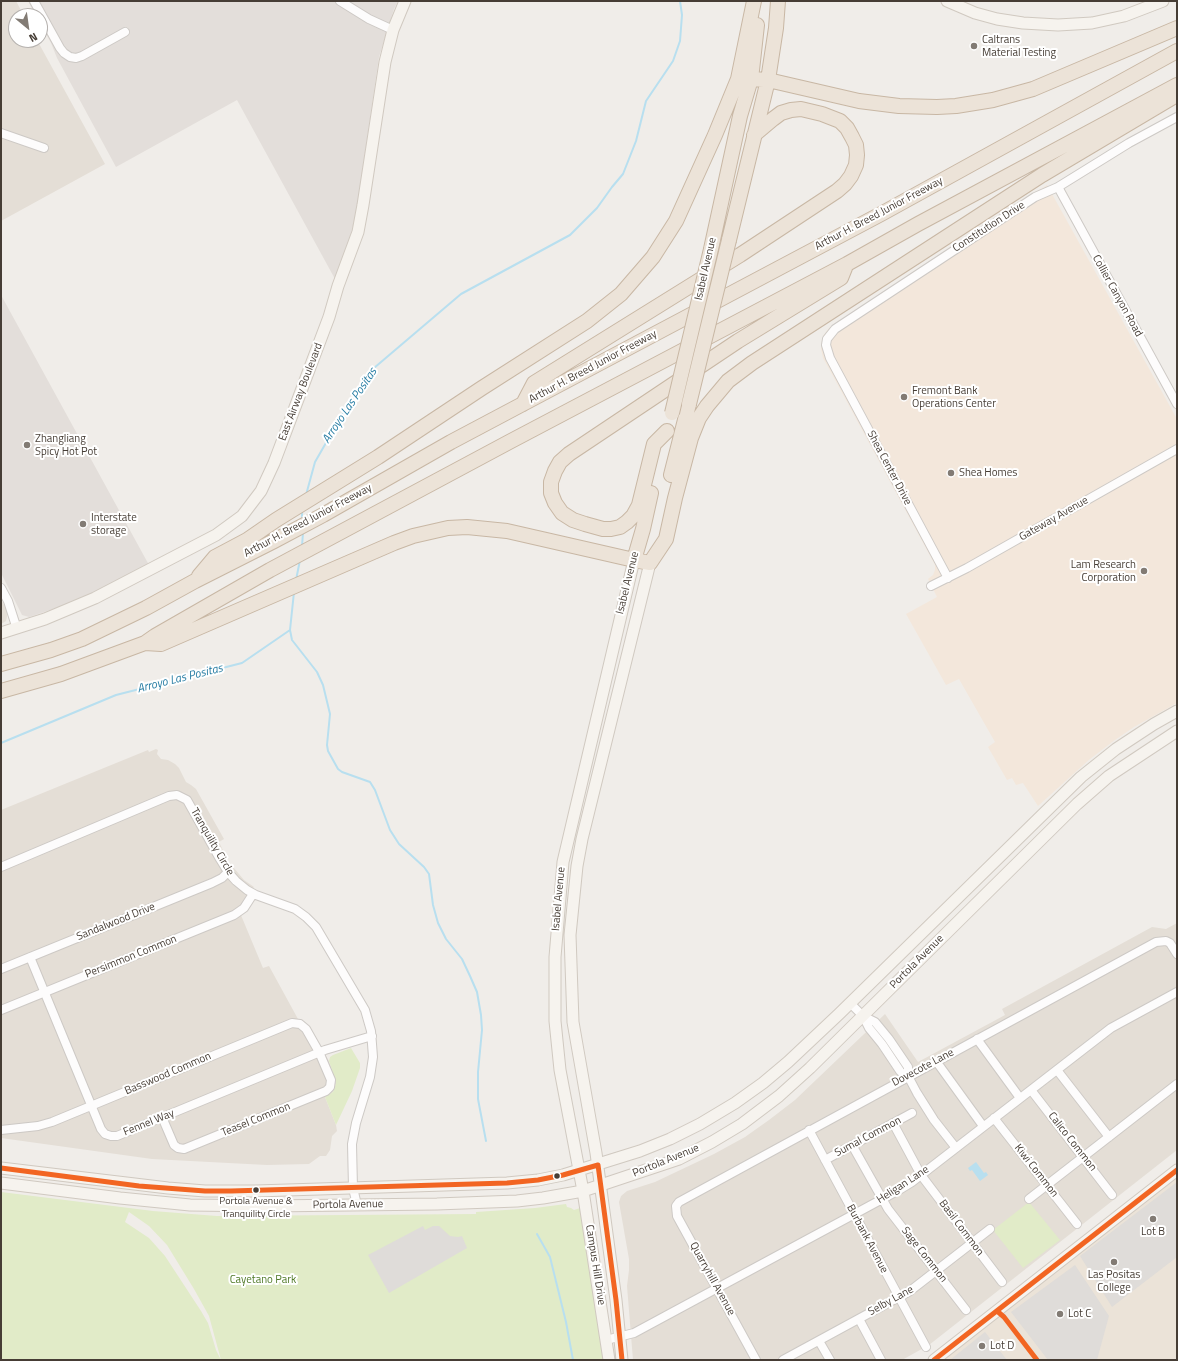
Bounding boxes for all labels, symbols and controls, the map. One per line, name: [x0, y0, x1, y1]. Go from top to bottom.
north arrow: [8, 8, 48, 48]
text: N: [26, 29, 41, 46]
place label: Caltrans Material Testing: [982, 33, 1056, 59]
marker: Caltrans Material Testing: [969, 41, 979, 51]
street label: Arthur H. Breed Junior Freeway: [813, 175, 945, 253]
street label: Constitution Drive: [951, 199, 1027, 255]
street label: Isabel Avenue: [692, 236, 720, 302]
street label: Collier Canyon Road: [1089, 253, 1145, 339]
street label: Arthur H. Breed Junior Freeway: [527, 328, 659, 406]
street label: East Airway Boulevard: [276, 341, 326, 443]
water label: Arroyo Las Positas: [320, 366, 380, 446]
place label: Fremont Bank Operations Center: [912, 384, 996, 410]
marker: Fremont Bank Operations Center: [899, 392, 909, 402]
street label: Shea Center Drive: [864, 429, 914, 507]
place label: Zhangliang Spicy Hot Pot: [35, 432, 97, 458]
marker: Zhangliang Spicy Hot Pot: [22, 440, 32, 450]
place label: Shea Homes: [959, 466, 1017, 480]
marker: Shea Homes: [946, 468, 956, 478]
street label: Arthur H. Breed Junior Freeway: [242, 482, 374, 560]
street label: Gateway Avenue: [1017, 494, 1091, 544]
place label: Interstate storage: [91, 511, 137, 537]
marker: Interstate storage: [78, 519, 88, 529]
street label: Isabel Avenue: [614, 550, 642, 616]
place label: Lam Research Corporation: [1071, 558, 1136, 584]
marker: Lam Research Corporation: [1139, 566, 1149, 576]
water label: Arroyo Las Positas: [136, 661, 224, 697]
street label: Tranquility Circle: [187, 806, 237, 878]
street label: Isabel Avenue: [550, 867, 568, 931]
street label: Sandalwood Drive: [75, 900, 157, 944]
street label: Portola Avenue: [887, 932, 947, 992]
street label: Persimmon Common: [83, 933, 179, 981]
street label: Dovecote Lane: [890, 1046, 956, 1090]
street label: Basswood Common: [123, 1050, 213, 1098]
street label: Teasel Common: [220, 1100, 292, 1140]
street label: Fennel Way: [122, 1107, 176, 1139]
street label: Calico Common: [1045, 1110, 1099, 1174]
street label: Sumal Common: [833, 1114, 903, 1160]
street label: Portola Avenue: [631, 1142, 701, 1180]
street label: Kiwi Common: [1011, 1142, 1061, 1200]
street label: Heligan Lane: [874, 1163, 932, 1207]
unlabelled marker: [552, 1171, 562, 1181]
marker: Portola Avenue & Tranquility Circle: [251, 1185, 261, 1195]
place label: Portola Avenue & Tranquility Circle: [219, 1196, 293, 1220]
street label: Basil Common: [936, 1197, 986, 1259]
street label: Portola Avenue: [313, 1198, 383, 1212]
street label: Burbank Avenue: [843, 1202, 891, 1276]
marker: Lot B: [1148, 1214, 1158, 1224]
street label: Campus Hill Drive: [582, 1224, 608, 1306]
street label: Sage Common: [898, 1225, 950, 1285]
place label: Lot B: [1141, 1225, 1165, 1239]
street label: Quarryhill Avenue: [686, 1240, 738, 1318]
marker: Las Positas College: [1109, 1257, 1119, 1267]
place label: Las Positas College: [1088, 1268, 1140, 1294]
park label: Cayetano Park: [230, 1273, 296, 1287]
street label: Selby Lane: [866, 1283, 916, 1319]
place label: Lot C: [1068, 1307, 1091, 1321]
marker: Lot C: [1055, 1309, 1065, 1319]
place label: Lot D: [990, 1339, 1014, 1353]
marker: Lot D: [977, 1341, 987, 1351]

